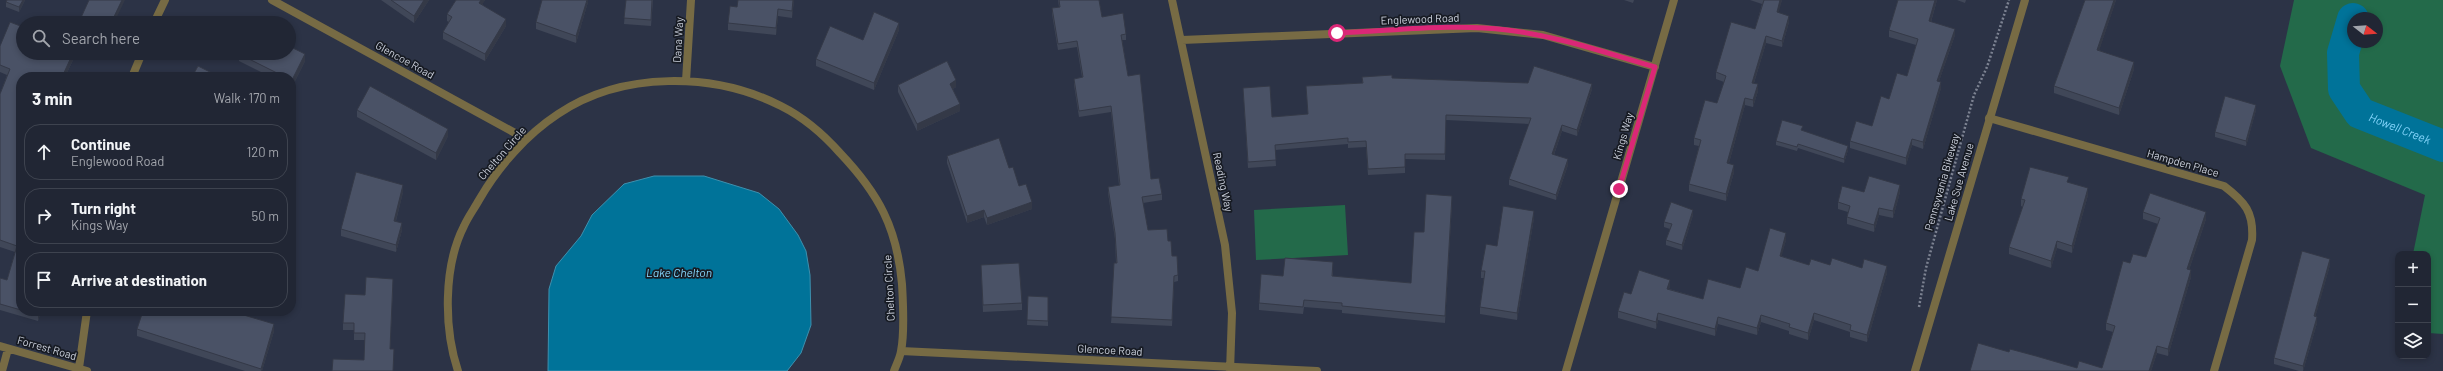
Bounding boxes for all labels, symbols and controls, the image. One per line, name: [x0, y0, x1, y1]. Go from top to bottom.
street label: Englewood Road: [1380, 11, 1460, 26]
north arrow: [2347, 12, 2383, 48]
search box: [16, 16, 296, 60]
street label: Dana Way: [670, 17, 685, 63]
route start: [1328, 24, 1346, 42]
icon: search: [30, 27, 52, 49]
text: Search here: [62, 29, 140, 47]
street label: Glencoe Road: [374, 38, 437, 81]
text: 3 min: [32, 88, 72, 108]
text: Walk · 170 m: [214, 90, 280, 106]
water label: Howell Creek: [2367, 109, 2433, 146]
street label: Kings Way: [1610, 111, 1635, 161]
street label: Chelton Circle: [475, 123, 528, 182]
street label: Pennsyvania Bikeway: [1921, 132, 1962, 232]
text: Continue: [71, 135, 131, 153]
icon: ahead: [33, 141, 55, 163]
street label: Lake Sue Avenue: [1941, 141, 1976, 222]
text: 120 m: [247, 144, 279, 160]
street label: Hampden Place: [2146, 146, 2221, 179]
street label: Reading Way: [1211, 151, 1236, 213]
text: Englewood Road: [71, 153, 164, 169]
route end: [1610, 180, 1628, 198]
text: Turn right: [71, 199, 136, 217]
icon: right: [33, 205, 55, 227]
text: 50 m: [252, 208, 279, 224]
text: Kings Way: [71, 217, 128, 233]
map controls: [2395, 251, 2431, 359]
button: +: [2395, 251, 2431, 287]
street label: Chelton Circle: [880, 254, 897, 322]
water label: Lake Chelton: [646, 265, 712, 279]
icon: arrive: [33, 269, 55, 291]
text: Arrive at destination: [71, 271, 207, 289]
button: −: [2395, 287, 2431, 323]
button: layers: [2395, 323, 2431, 359]
street label: Forrest Road: [16, 333, 78, 362]
street label: Glencoe Road: [1077, 341, 1143, 358]

